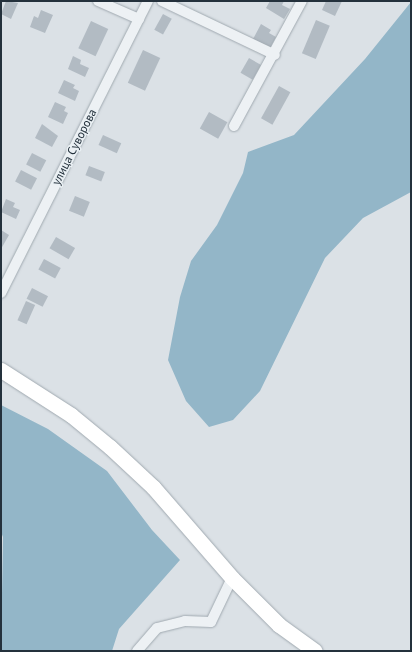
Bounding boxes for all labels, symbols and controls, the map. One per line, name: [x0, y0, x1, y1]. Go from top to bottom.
street label: улица Суворова: [49, 107, 99, 187]

